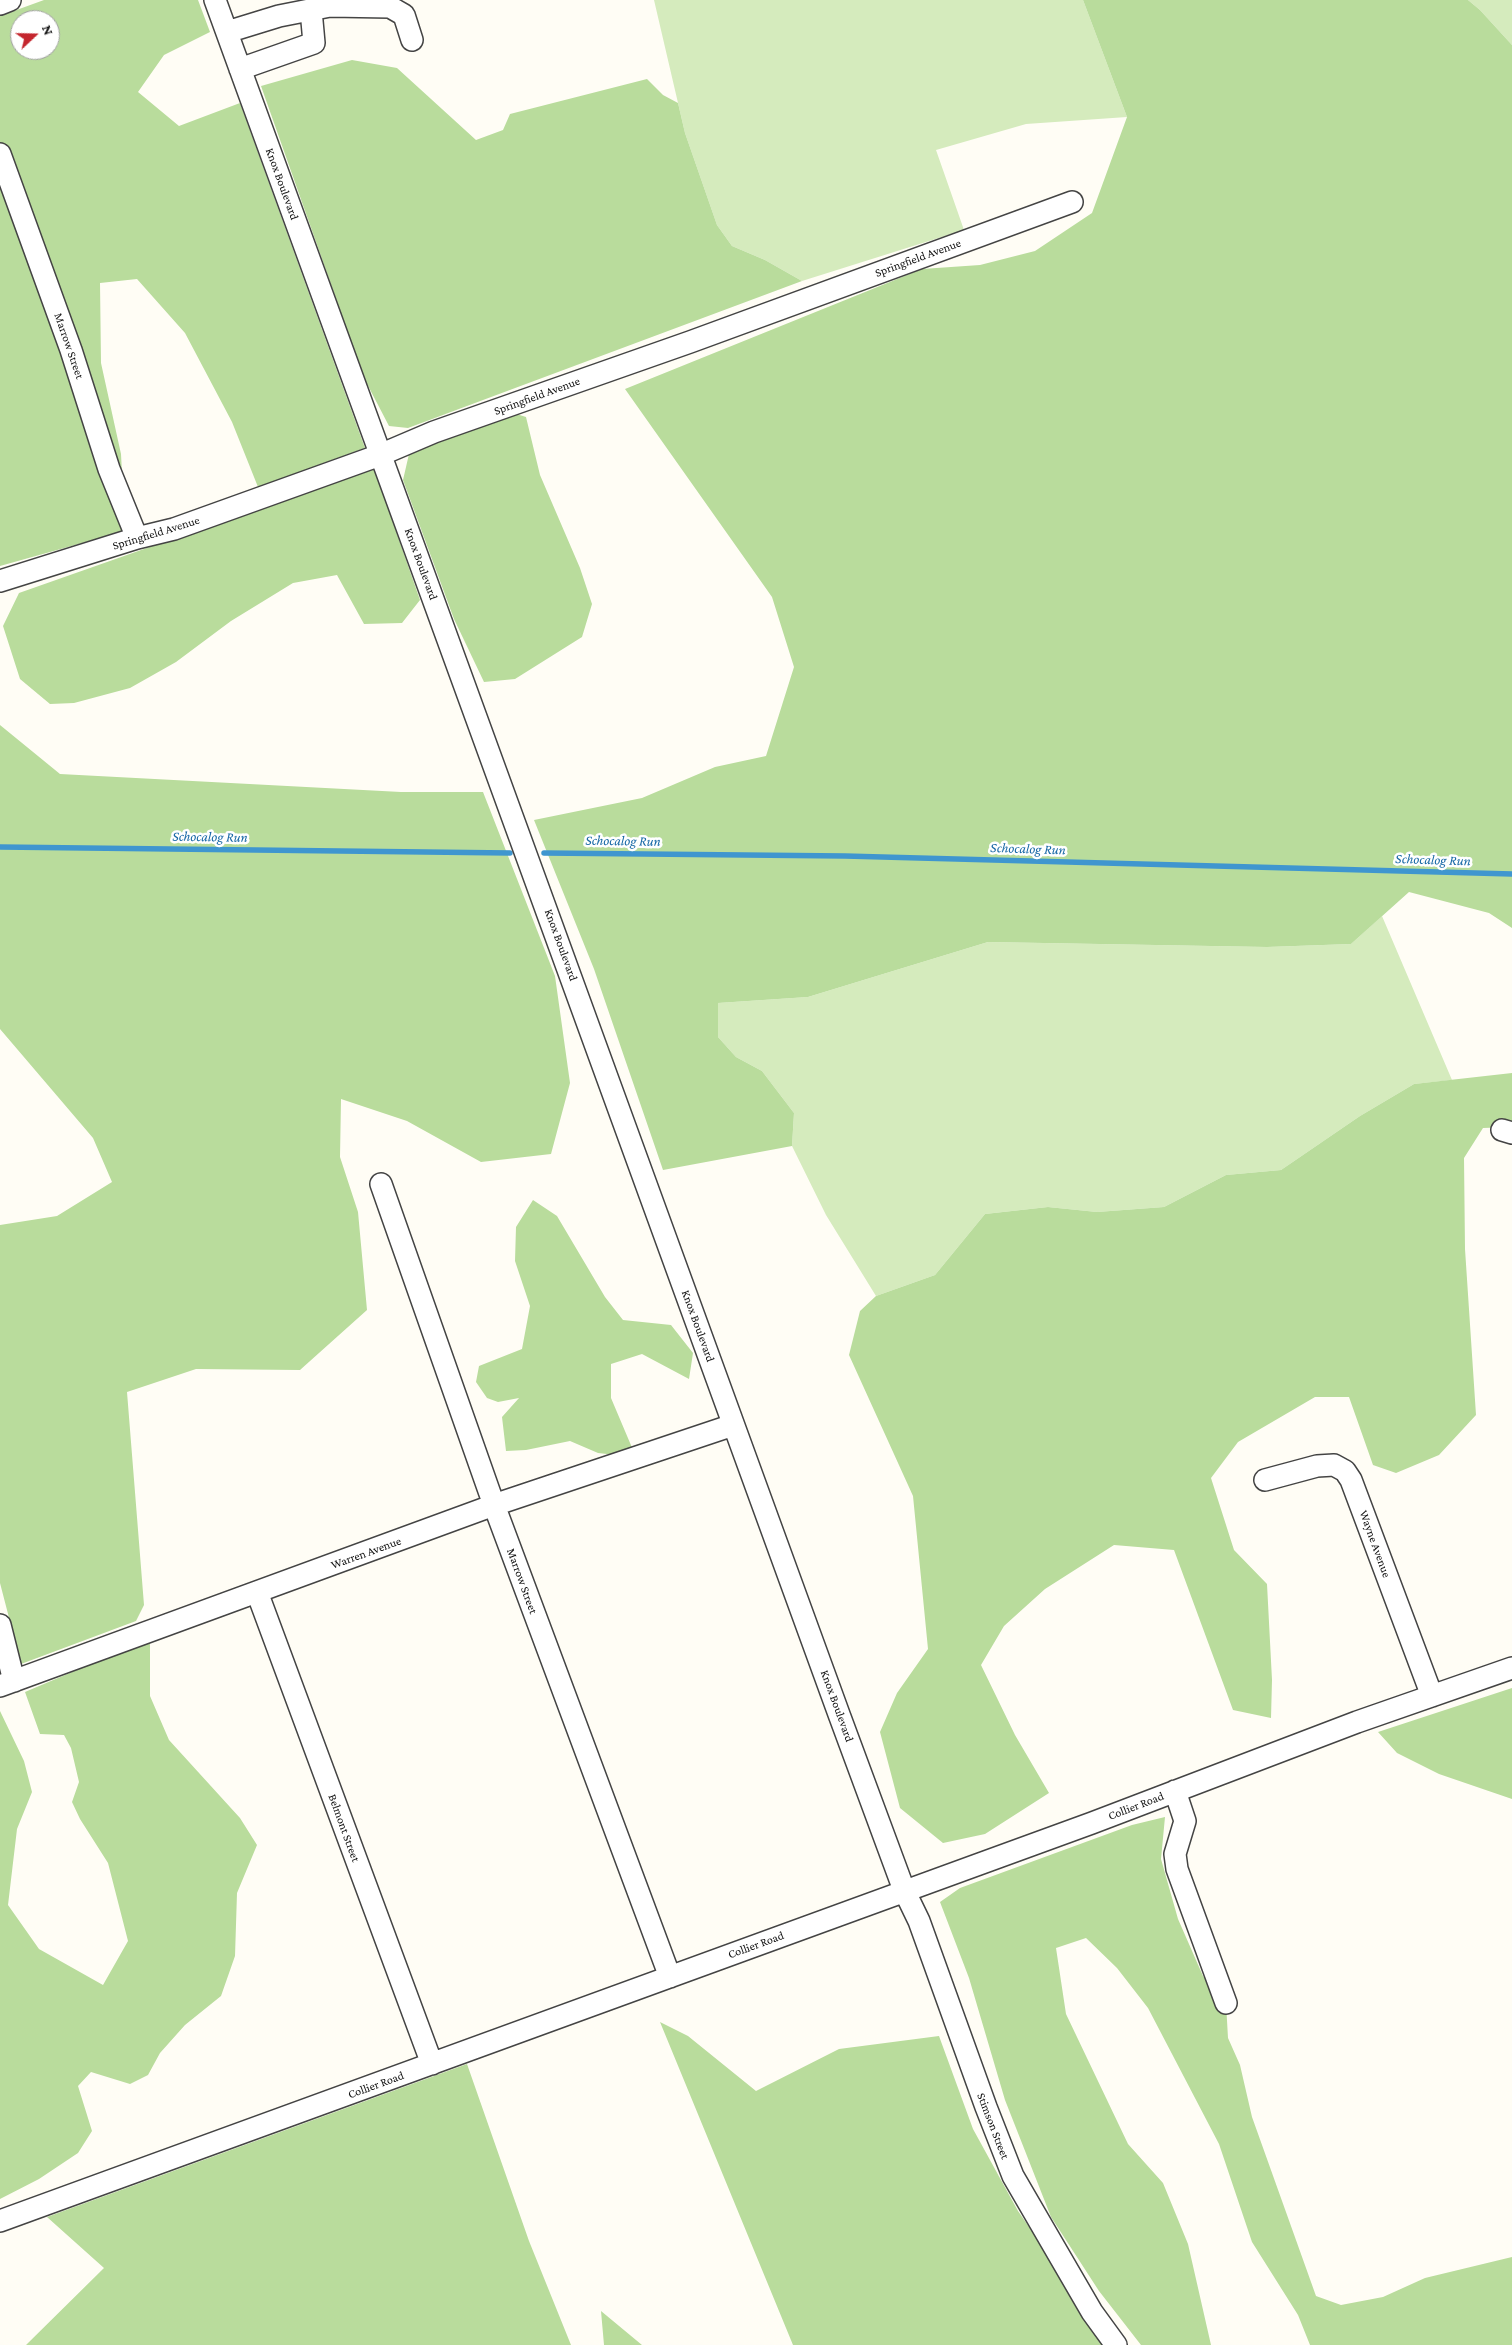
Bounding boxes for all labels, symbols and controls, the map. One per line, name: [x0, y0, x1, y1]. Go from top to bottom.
north arrow: [10, 10, 60, 60]
text: N: [39, 23, 57, 37]
street label: Knox Boulevard: [262, 146, 302, 222]
street label: Springfield Avenue: [873, 236, 963, 280]
street label: Marrow Street: [51, 311, 87, 381]
street label: Springfield Avenue: [492, 374, 582, 418]
street label: Springfield Avenue: [111, 513, 201, 553]
street label: Knox Boulevard: [401, 526, 441, 602]
water label: Schocalog Run: [172, 828, 248, 846]
water label: Schocalog Run: [585, 832, 661, 850]
water label: Schocalog Run: [990, 839, 1066, 859]
water label: Schocalog Run: [1395, 850, 1471, 870]
street label: Knox Boulevard: [541, 907, 581, 983]
street label: Knox Boulevard: [678, 1288, 718, 1364]
street label: Wayne Avenue: [1356, 1508, 1394, 1580]
street label: Warren Avenue: [329, 1534, 403, 1572]
street label: Marrow Street: [503, 1546, 541, 1616]
street label: Knox Boulevard: [817, 1668, 857, 1744]
street label: Collier Road: [1106, 1789, 1166, 1823]
street label: Belmont Street: [325, 1792, 363, 1864]
street label: Collier Road: [726, 1928, 786, 1962]
street label: Collier Road: [346, 2068, 406, 2102]
street label: Stimson Street: [974, 2091, 1012, 2161]

